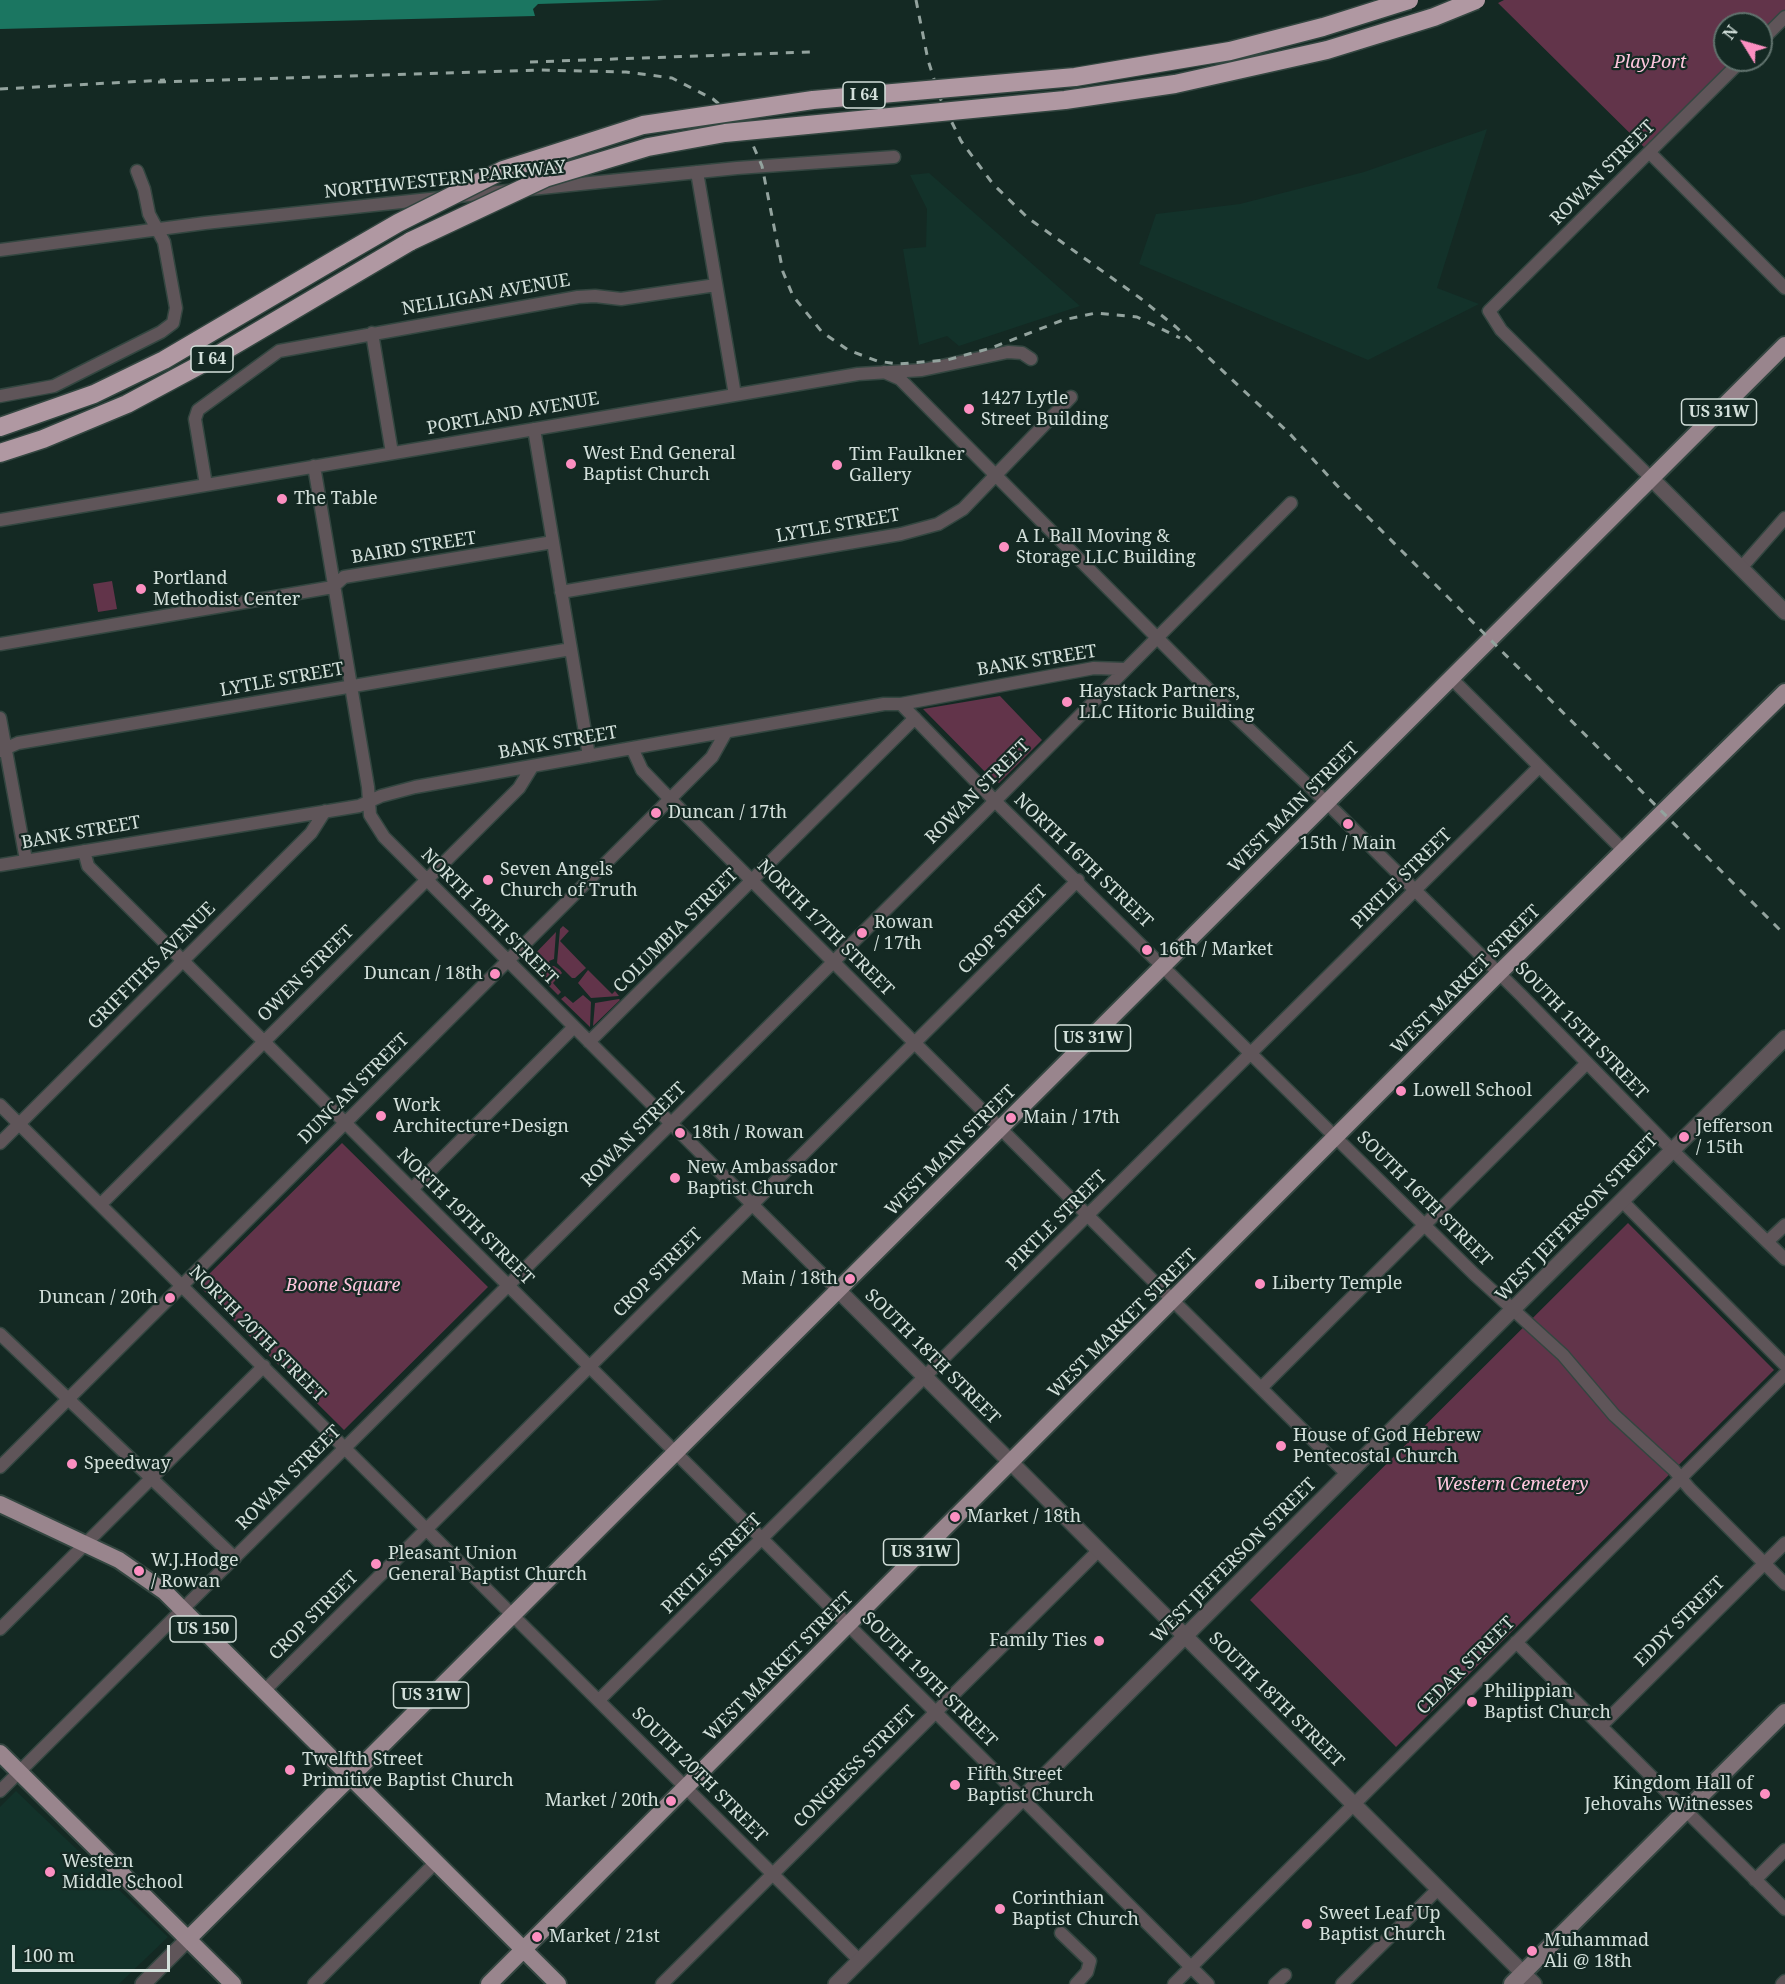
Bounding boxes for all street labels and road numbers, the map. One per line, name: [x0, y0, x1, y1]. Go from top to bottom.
road number: I 64: [843, 82, 885, 108]
street label: ROWAN STREET: [1546, 116, 1660, 230]
street label: NORTHWESTERN PARKWAY: [323, 157, 567, 203]
street label: NELLIGAN AVENUE: [400, 270, 572, 320]
road number: I 64: [191, 346, 233, 372]
street label: PORTLAND AVENUE: [425, 388, 601, 440]
road number: US 31W: [1682, 399, 1756, 425]
street label: LYTLE STREET: [774, 504, 902, 548]
street label: BAIRD STREET: [350, 527, 478, 569]
street label: BANK STREET: [976, 641, 1098, 681]
street label: LYTLE STREET: [218, 658, 346, 702]
street label: BANK STREET: [497, 722, 619, 764]
street label: ROWAN STREET: [921, 735, 1035, 849]
street label: WEST MAIN STREET: [1224, 738, 1364, 878]
street label: NORTH 16TH STREET: [1009, 789, 1157, 933]
street label: BANK STREET: [20, 812, 142, 854]
street label: PIRTLE STREET: [1347, 824, 1457, 934]
street label: NORTH 18TH STREET: [416, 844, 562, 990]
street label: NORTH 17TH STREET: [752, 855, 898, 1001]
street label: COLUMBIA STREET: [609, 864, 743, 998]
street label: CROP STREET: [954, 881, 1052, 979]
street label: GRIFFITHS AVENUE: [84, 898, 220, 1034]
street label: WEST MARKET STREET: [1387, 901, 1545, 1059]
street label: OWEN STREET: [253, 921, 359, 1027]
street label: SOUTH 15TH STREET: [1510, 958, 1652, 1104]
road number: US 31W: [1056, 1025, 1130, 1051]
street label: DUNCAN STREET: [294, 1029, 414, 1149]
street label: ROWAN STREET: [577, 1078, 691, 1192]
street label: WEST MAIN STREET: [881, 1081, 1021, 1221]
street label: SOUTH 16TH STREET: [1352, 1127, 1496, 1271]
street label: WEST JEFFERSON STREET: [1491, 1130, 1663, 1306]
street label: NORTH 19TH STREET: [392, 1144, 538, 1290]
street label: PIRTLE STREET: [1002, 1166, 1112, 1276]
street label: CROP STREET: [609, 1224, 707, 1322]
street label: WEST MARKET STREET: [1044, 1245, 1202, 1403]
street label: NORTH 20TH STREET: [184, 1261, 330, 1407]
street label: SOUTH 18TH STREET: [860, 1285, 1004, 1429]
street label: ROWAN STREET: [232, 1421, 346, 1535]
street label: WEST JEFFERSON STREET: [1147, 1474, 1321, 1648]
street label: PIRTLE STREET: [657, 1509, 767, 1619]
road number: US 31W: [884, 1539, 958, 1565]
street label: CROP STREET: [265, 1567, 363, 1665]
street label: EDDY STREET: [1630, 1572, 1730, 1672]
street label: WEST MARKET STREET: [700, 1588, 858, 1746]
street label: SOUTH 19TH STREET: [857, 1608, 1001, 1752]
street label: CEDAR STREET: [1412, 1612, 1520, 1720]
road number: US 150: [170, 1616, 236, 1642]
street label: SOUTH 18TH STREET: [1204, 1628, 1348, 1772]
road number: US 31W: [394, 1682, 468, 1708]
street label: CONGRESS STREET: [789, 1701, 921, 1833]
street label: SOUTH 20TH STREET: [627, 1703, 771, 1847]

